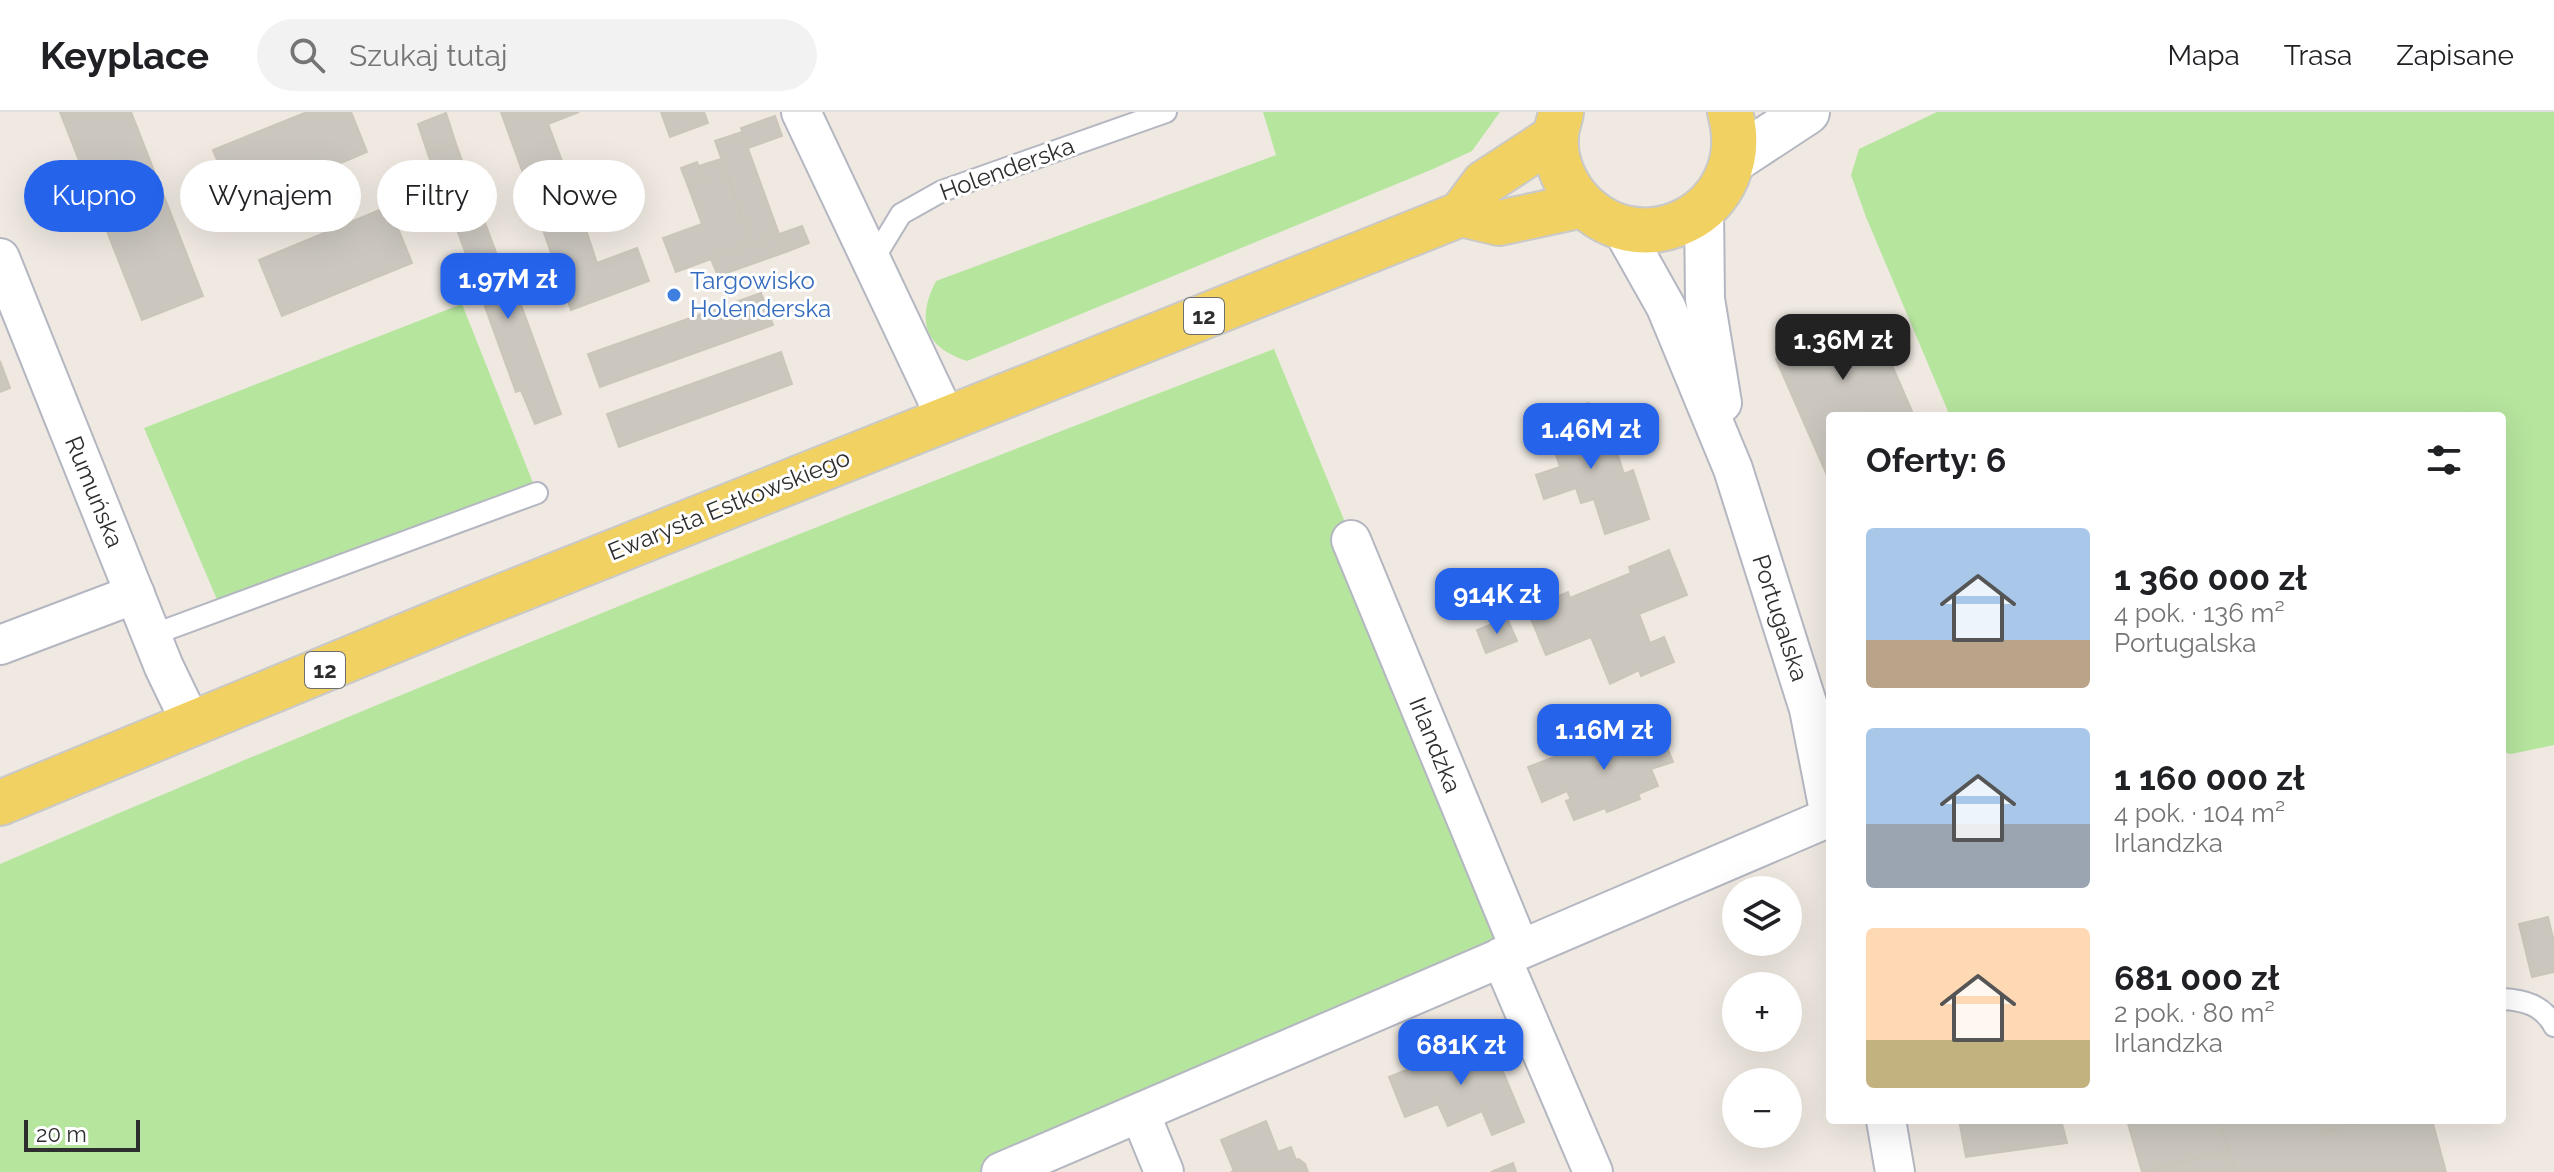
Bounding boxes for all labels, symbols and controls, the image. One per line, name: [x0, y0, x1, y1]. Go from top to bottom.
search box: [257, 19, 817, 91]
text: Keyplace: [40, 33, 209, 78]
icon: search: [285, 33, 329, 77]
text: Szukaj tutaj: [349, 38, 508, 73]
text: Mapa: [2168, 39, 2240, 72]
text: Trasa: [2284, 39, 2352, 72]
text: Zapisane: [2396, 39, 2514, 72]
street label: Holenderska: [936, 131, 1078, 206]
chip: Kupno: [24, 160, 164, 232]
chip: Wynajem: [180, 160, 361, 232]
chip: Filtry: [377, 160, 497, 232]
chip: Nowe: [513, 160, 645, 232]
pin: 1.97M zł: [425, 253, 591, 321]
text: 1.97M zł: [458, 264, 558, 294]
place label: Targowisko Holenderska: [690, 266, 831, 323]
marker: Targowisko Holenderska: [665, 286, 683, 304]
road number: 12: [1184, 298, 1224, 334]
pin: 1.36M zł: [1760, 314, 1926, 382]
text: 1.36M zł: [1793, 325, 1893, 355]
pin: 1.46M zł: [1508, 403, 1674, 471]
text: 1.46M zł: [1541, 414, 1641, 444]
street label: Rumuńska: [59, 432, 130, 552]
icon: filters: [2422, 438, 2466, 482]
text: Oferty: 6: [1866, 440, 2006, 480]
street label: Ewarysta Estkowskiego: [604, 443, 854, 566]
street label: Portugalska: [1746, 551, 1815, 685]
text: 1 360 000 zł: [2114, 558, 2307, 598]
icon: home: [1930, 560, 2026, 656]
pin: 914K zł: [1423, 568, 1571, 636]
text: 914K zł: [1453, 579, 1541, 609]
text: 4 pok. · 136 m²: [2114, 598, 2285, 628]
text: Portugalska: [2114, 628, 2256, 658]
road number: 12: [305, 652, 345, 688]
street label: Irlandzka: [1403, 693, 1468, 797]
pin: 1.16M zł: [1521, 704, 1687, 772]
text: 1.16M zł: [1555, 715, 1653, 745]
text: 1 160 000 zł: [2114, 758, 2305, 798]
icon: home: [1930, 760, 2026, 856]
text: 4 pok. · 104 m²: [2114, 798, 2285, 828]
text: Irlandzka: [2114, 828, 2223, 858]
map controls: [1722, 876, 1802, 1148]
button: layers: [1722, 876, 1802, 956]
text: 681 000 zł: [2114, 958, 2279, 998]
icon: home: [1930, 960, 2026, 1056]
button: +: [1722, 972, 1802, 1052]
text: 2 pok. · 80 m²: [2114, 998, 2275, 1028]
pin: 681K zł: [1387, 1019, 1535, 1087]
text: Irlandzka: [2114, 1028, 2223, 1058]
text: 681K zł: [1416, 1030, 1506, 1060]
button: −: [1722, 1068, 1802, 1148]
scale bar: [24, 1116, 140, 1152]
text: 20 m: [36, 1121, 87, 1147]

